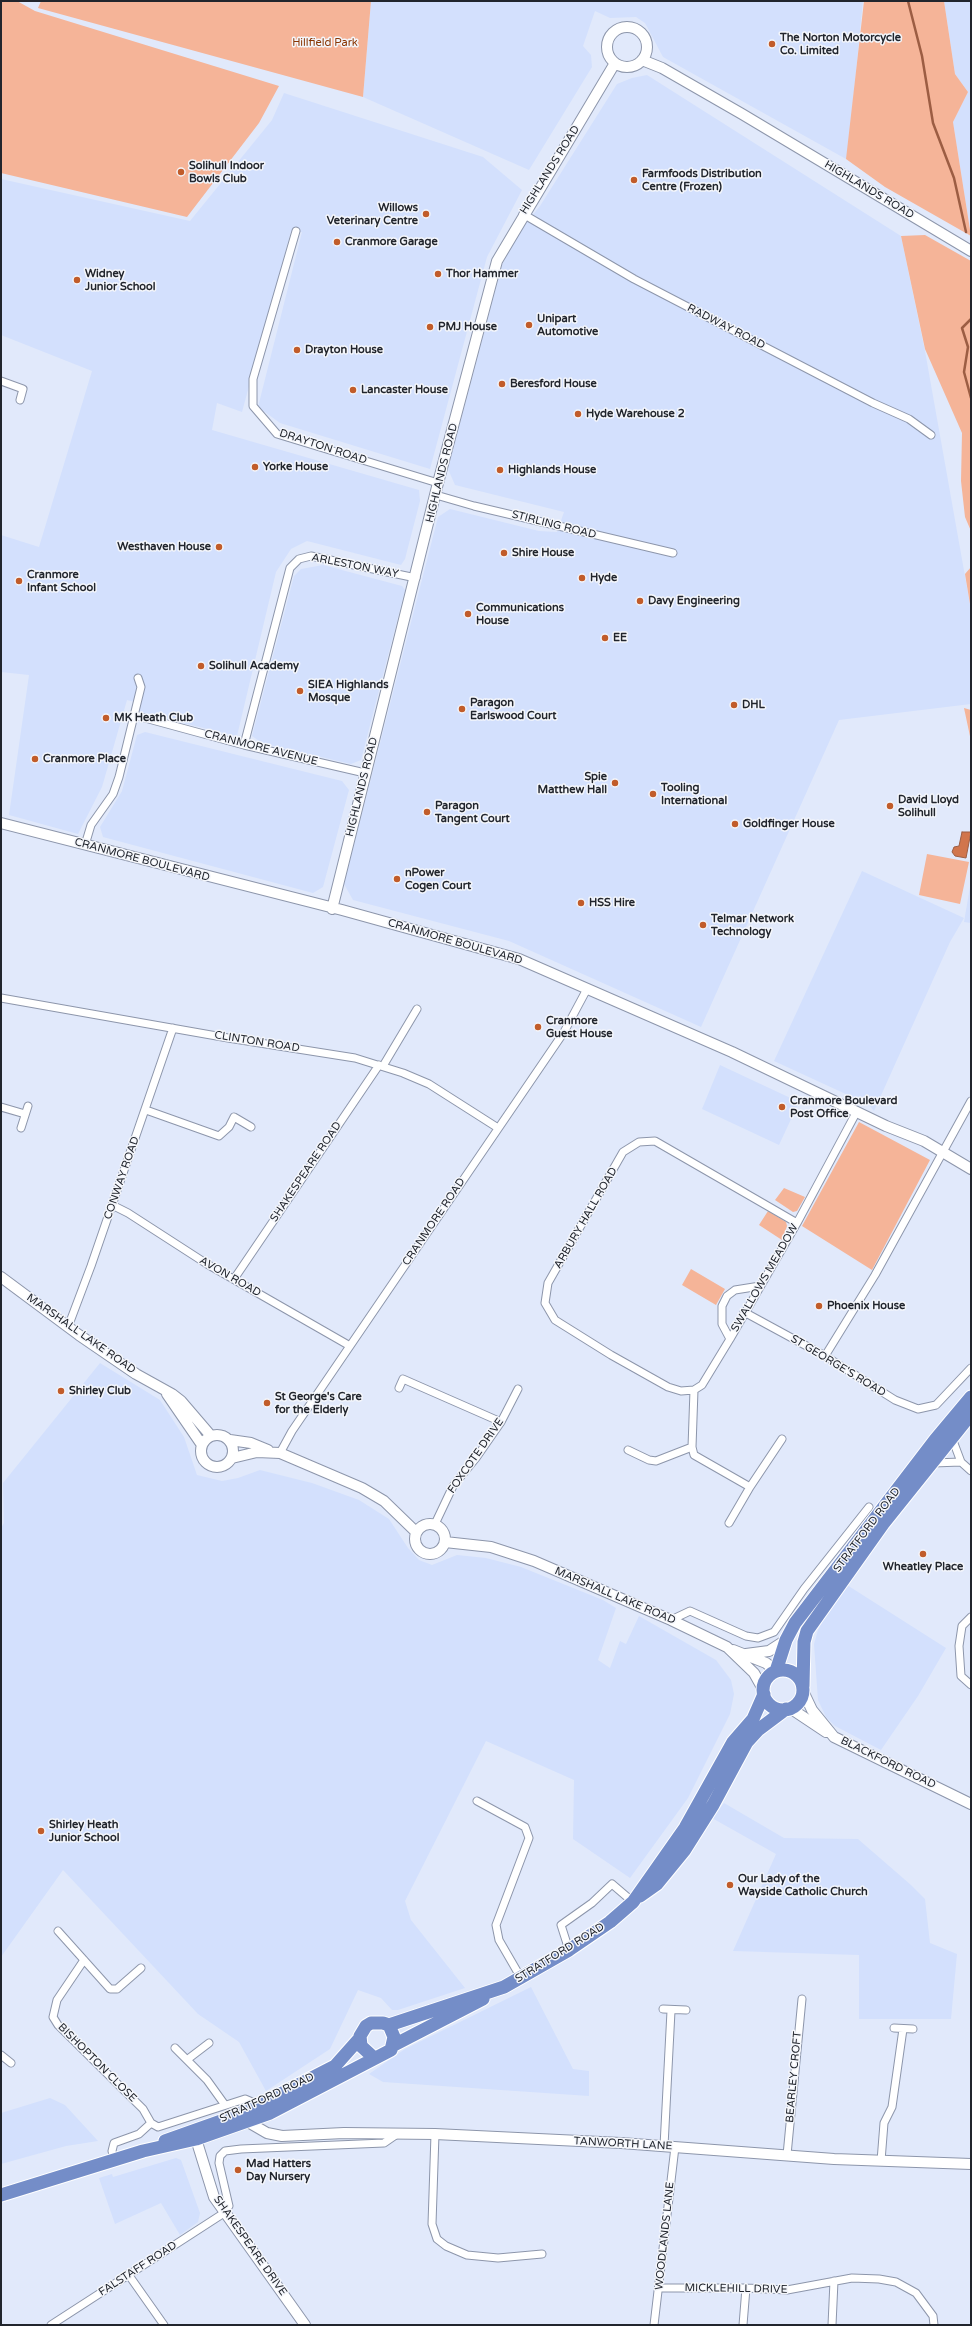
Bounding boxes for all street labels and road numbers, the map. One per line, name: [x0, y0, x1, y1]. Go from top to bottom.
street label: HIGHLANDS ROAD: [517, 123, 583, 217]
street label: HIGHLANDS ROAD: [822, 158, 916, 222]
street label: RADWAY ROAD: [685, 302, 767, 352]
street label: HIGHLANDS ROAD: [423, 422, 461, 524]
street label: DRAYTON ROAD: [278, 427, 368, 467]
street label: STIRLING ROAD: [510, 508, 598, 542]
street label: ARLESTON WAY: [310, 551, 400, 581]
street label: CRANMORE AVENUE: [203, 728, 319, 768]
street label: HIGHLANDS ROAD: [343, 736, 381, 838]
street label: CRANMORE BOULEVARD: [73, 836, 211, 884]
street label: CRANMORE BOULEVARD: [386, 916, 524, 968]
street label: CLINTON ROAD: [213, 1029, 301, 1055]
street label: SHAKESPEARE ROAD: [268, 1119, 344, 1225]
street label: CONWAY ROAD: [102, 1135, 142, 1221]
street label: ARBURY HALL ROAD: [552, 1165, 620, 1271]
street label: CRANMORE ROAD: [400, 1176, 468, 1268]
street label: SWALLOWS MEADOW: [729, 1222, 801, 1334]
street label: AVON ROAD: [197, 1254, 263, 1300]
street label: MARSHALL LAKE ROAD: [24, 1291, 138, 1377]
street label: ST GEORGE'S ROAD: [788, 1332, 888, 1400]
street label: FOXCOTE DRIVE: [445, 1416, 507, 1496]
street label: STRATFORD ROAD: [831, 1485, 903, 1575]
street label: MARSHALL LAKE ROAD: [553, 1565, 677, 1627]
street label: BLACKFORD ROAD: [838, 1734, 938, 1792]
street label: STRATFORD ROAD: [513, 1920, 607, 1986]
street label: BISHOPTON CLOSE: [55, 2021, 139, 2105]
street label: BEARLEY CROFT: [783, 2031, 805, 2123]
street label: STRATFORD ROAD: [218, 2070, 316, 2126]
street label: TANWORTH LANE: [573, 2135, 673, 2153]
street label: WOODLANDS LANE: [653, 2181, 677, 2291]
street label: SHAKESPEARE DRIVE: [211, 2194, 289, 2298]
street label: FALSTAFF ROAD: [96, 2239, 180, 2299]
street label: MICKLEHILL DRIVE: [684, 2282, 788, 2296]

